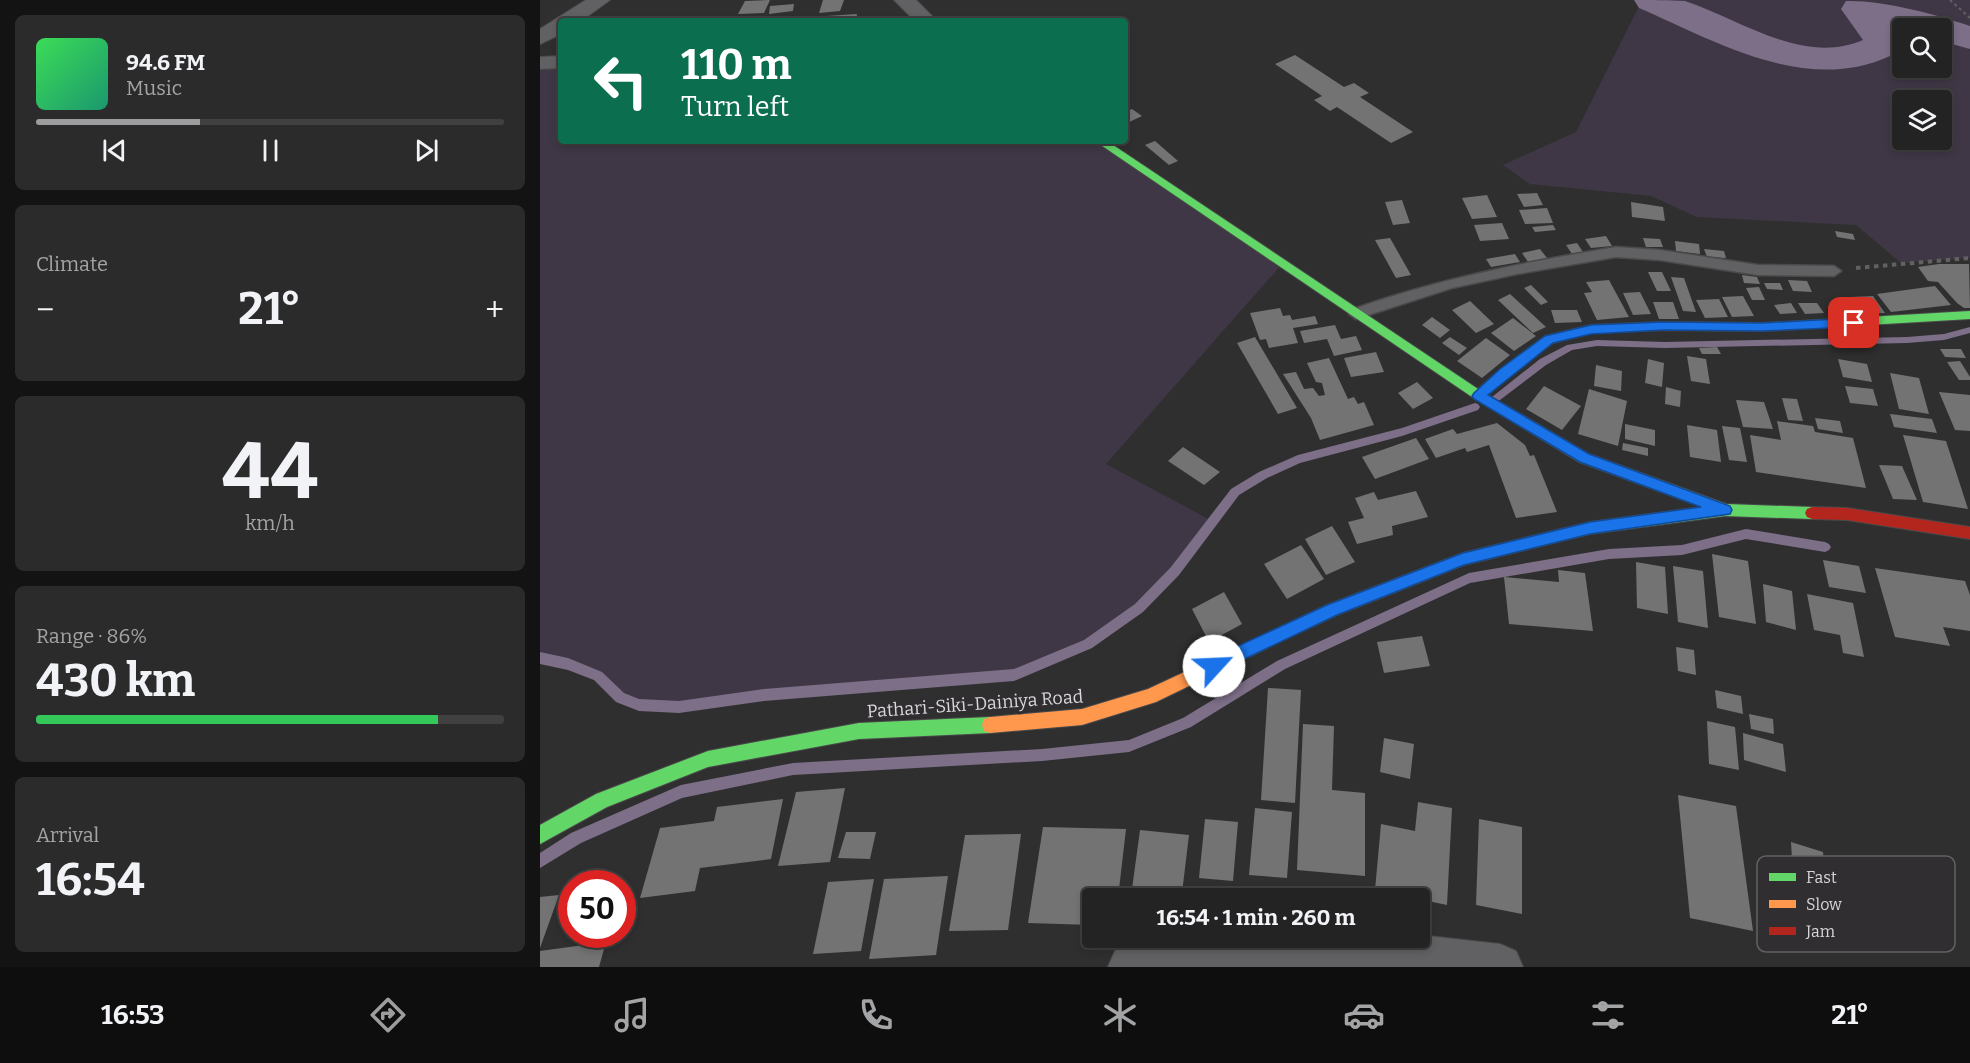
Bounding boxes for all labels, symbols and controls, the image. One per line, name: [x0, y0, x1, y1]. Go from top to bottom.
map controls: [1892, 18, 1952, 150]
button: search: [1892, 18, 1952, 78]
text: 110 m: [681, 40, 792, 90]
icon: left: [582, 42, 660, 120]
text: 94.6 FM: [126, 49, 205, 76]
text: Music: [126, 76, 182, 100]
button: layers: [1892, 90, 1952, 150]
text: Turn left: [681, 91, 789, 123]
icon: previous: [98, 134, 131, 167]
icon: pause: [254, 134, 287, 167]
icon: next: [410, 134, 443, 167]
text: Climate: [36, 252, 108, 276]
text: 21°: [238, 282, 301, 336]
text: −: [36, 290, 54, 330]
text: +: [485, 290, 504, 330]
pin: [1828, 297, 1879, 348]
icon: arrive: [1837, 306, 1870, 339]
text: 44: [222, 425, 318, 519]
text: km/h: [245, 511, 295, 535]
text: Range · 86%: [36, 624, 147, 648]
position arrow: [1182, 634, 1246, 698]
text: 430 km: [36, 654, 195, 708]
street label: Pathari-Siki-Dainiya Road: [866, 685, 1084, 723]
text: Arrival: [36, 823, 99, 847]
text: 16:54: [36, 853, 145, 907]
legend: [1757, 856, 1955, 952]
text: Fast: [1806, 868, 1837, 887]
speed limit sign: 50: [558, 870, 636, 948]
text: Slow: [1806, 895, 1842, 914]
text: 16:54 · 1 min · 260 m: [1156, 904, 1356, 931]
text: Jam: [1805, 922, 1835, 941]
icon: directions: [367, 994, 409, 1036]
icon: music: [611, 994, 653, 1036]
icon: phone: [855, 994, 897, 1036]
icon: climate: [1099, 994, 1141, 1036]
icon: car: [1343, 994, 1385, 1036]
icon: filters: [1587, 994, 1629, 1036]
text: 16:53: [101, 999, 165, 1031]
text: 21°: [1831, 999, 1869, 1031]

